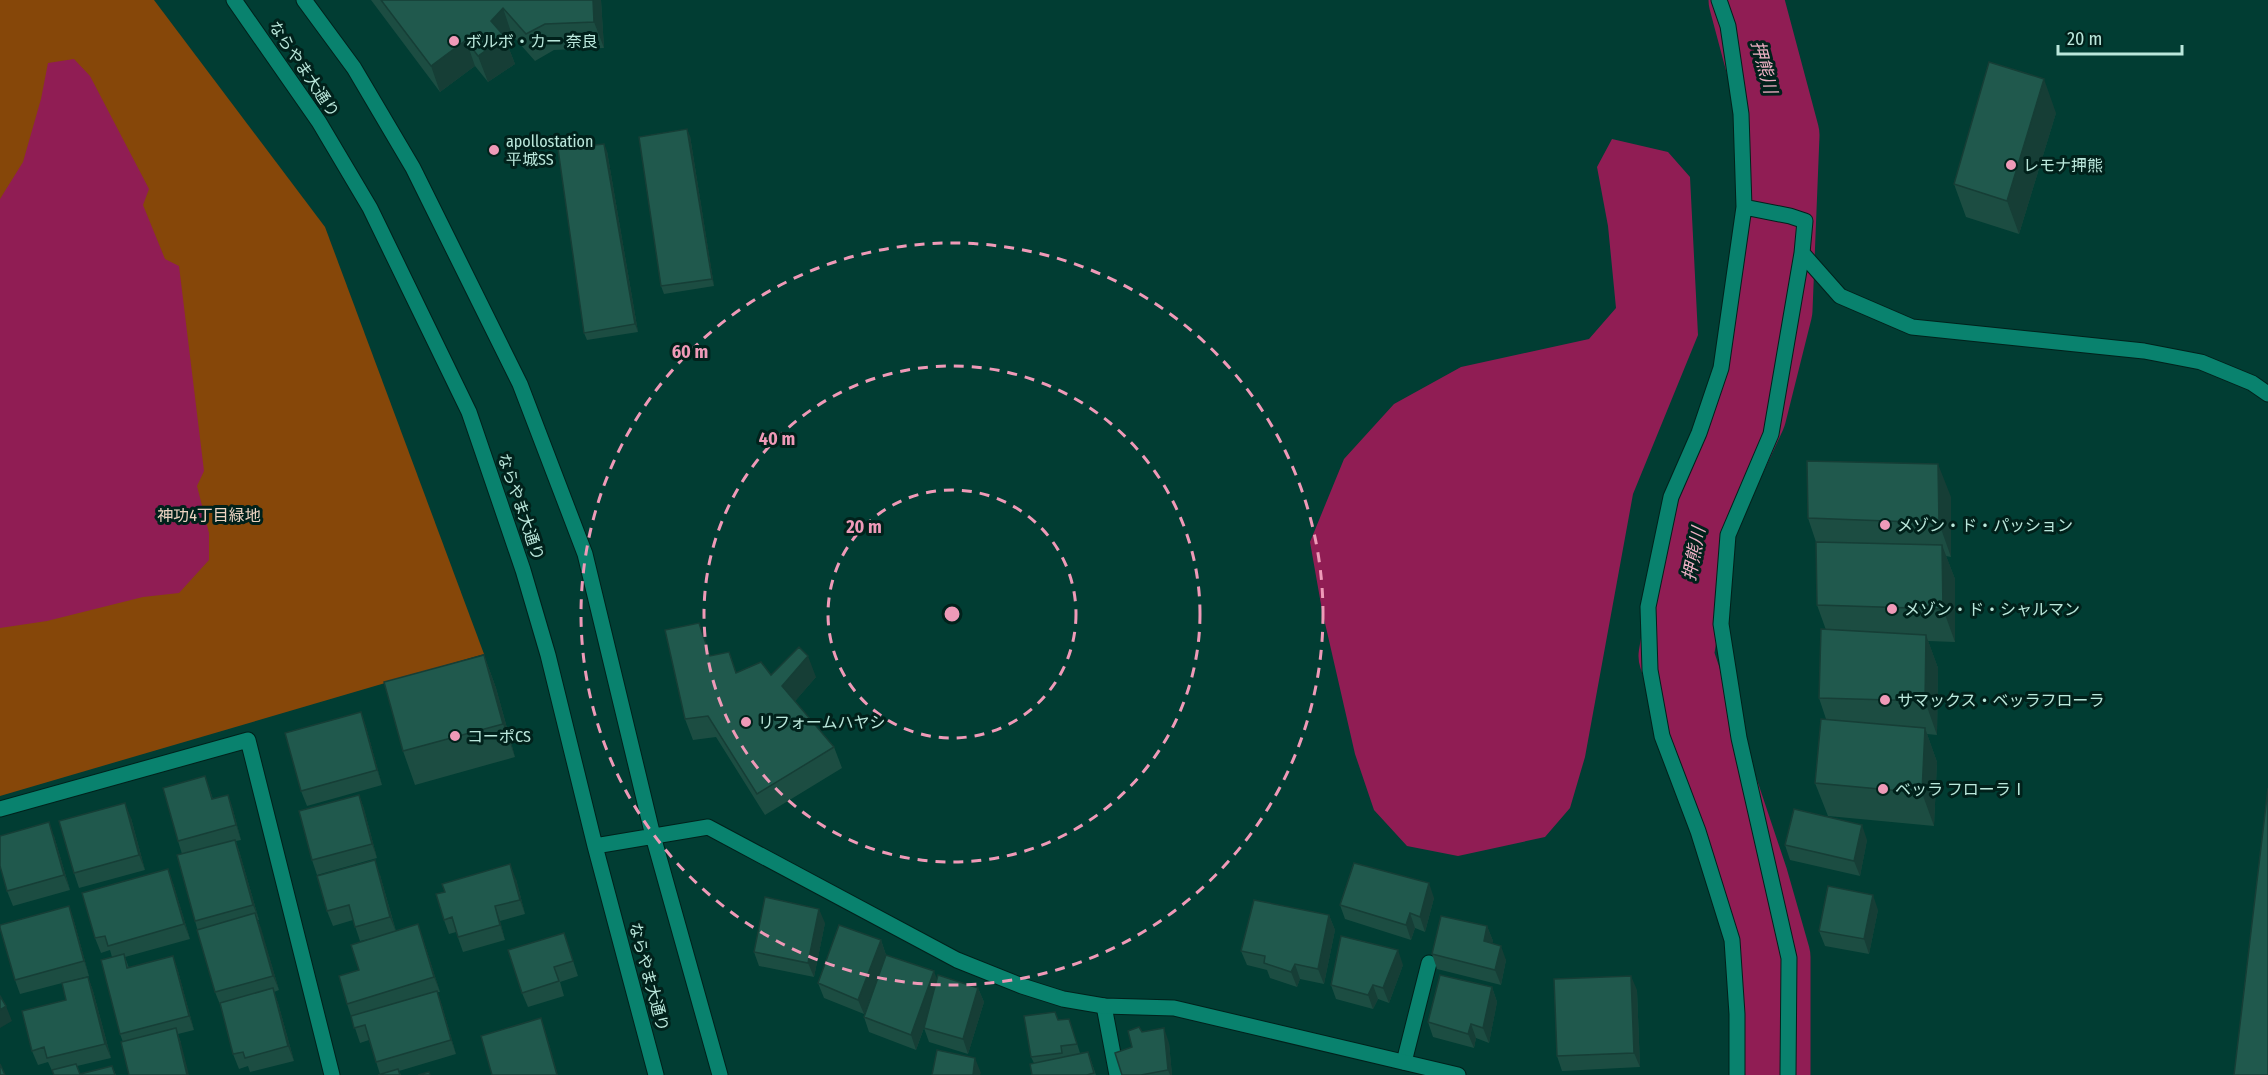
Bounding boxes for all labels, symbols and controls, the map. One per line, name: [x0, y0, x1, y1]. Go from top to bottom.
street label: ならやま大通り: [265, 17, 343, 121]
scale bar: [2058, 18, 2182, 56]
text: 20 m: [2067, 28, 2102, 50]
place label: ボルボ・カー 奈良: [466, 32, 598, 51]
marker: ボルボ・カー 奈良: [447, 34, 461, 48]
water label: 押熊川: [1746, 38, 1782, 98]
place label: apollostation 平城SS: [506, 132, 593, 169]
marker: apollostation 平城SS: [487, 143, 501, 157]
place label: レモナ押熊: [2023, 156, 2103, 175]
marker: レモナ押熊: [2004, 158, 2018, 172]
text: 60 m: [672, 341, 708, 363]
text: 40 m: [759, 428, 795, 450]
street label: ならやま大通り: [494, 451, 548, 563]
park label: 神功4丁目緑地: [157, 506, 261, 525]
text: 20 m: [845, 516, 882, 538]
place label: メゾン・ド・パッション: [1897, 516, 2073, 535]
marker: メゾン・ド・パッション: [1878, 518, 1892, 532]
water label: 押熊川: [1678, 523, 1710, 583]
place label: メゾン・ド・シャルマン: [1904, 600, 2080, 619]
marker: メゾン・ド・シャルマン: [1885, 602, 1899, 616]
centre of rings: [942, 604, 962, 624]
place label: サマックス・ベッラフローラ: [1897, 691, 2105, 710]
marker: サマックス・ベッラフローラ: [1878, 693, 1892, 707]
place label: リフォームハヤシ: [758, 713, 886, 732]
marker: リフォームハヤシ: [739, 715, 753, 729]
place label: コーポCS: [467, 727, 531, 746]
marker: コーポCS: [448, 729, 462, 743]
place label: ベッラ フローラⅠ: [1895, 780, 2027, 799]
marker: ベッラ フローラⅠ: [1876, 782, 1890, 796]
street label: ならやま大通り: [625, 920, 673, 1034]

